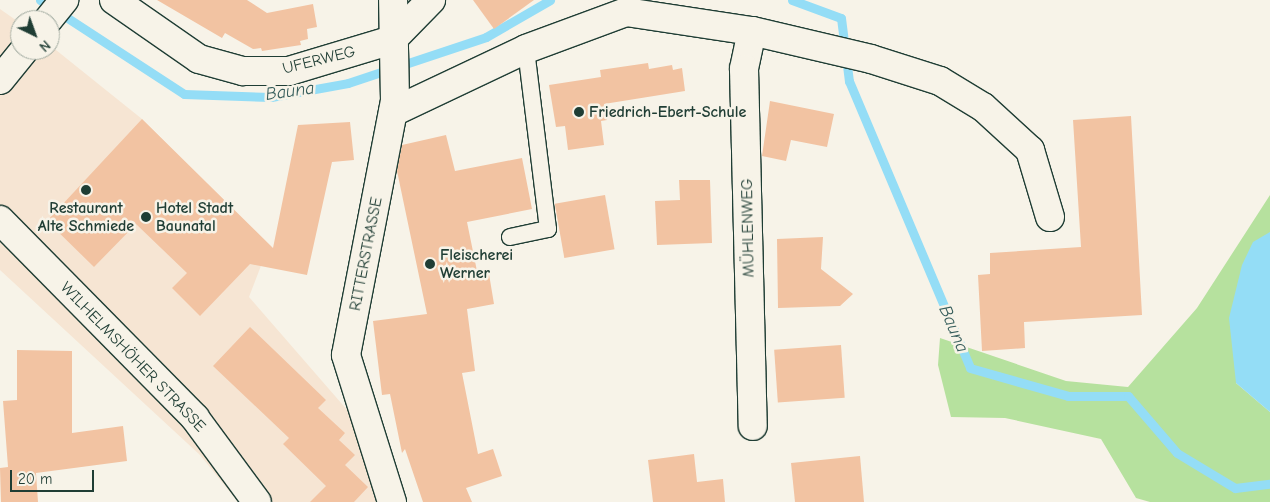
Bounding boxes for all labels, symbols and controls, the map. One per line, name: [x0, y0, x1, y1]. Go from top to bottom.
north arrow: [10, 10, 60, 60]
text: N: [36, 36, 54, 55]
street label: UFERWEG: [281, 42, 357, 78]
water label: Bauna: [264, 78, 316, 106]
place label: Friedrich-Ebert-Schule: [589, 102, 746, 122]
marker: Friedrich-Ebert-Schule: [573, 106, 585, 118]
street label: MÜHLENWEG: [738, 178, 758, 278]
marker: Restaurant Alte Schmiede: [80, 184, 92, 196]
street label: RITTERSTRASSE: [346, 196, 386, 312]
place label: Restaurant Alte Schmiede: [38, 198, 134, 236]
place label: Hotel Stadt Baunatal: [156, 198, 233, 236]
marker: Hotel Stadt Baunatal: [140, 211, 152, 223]
place label: Fleischerei Werner: [440, 245, 513, 283]
marker: Fleischerei Werner: [424, 258, 436, 270]
street label: WILHELMSHÖHER STRASSE: [56, 278, 210, 436]
water label: Bauna: [933, 302, 973, 356]
scale bar: [12, 460, 96, 492]
text: 20 m: [18, 470, 52, 488]

